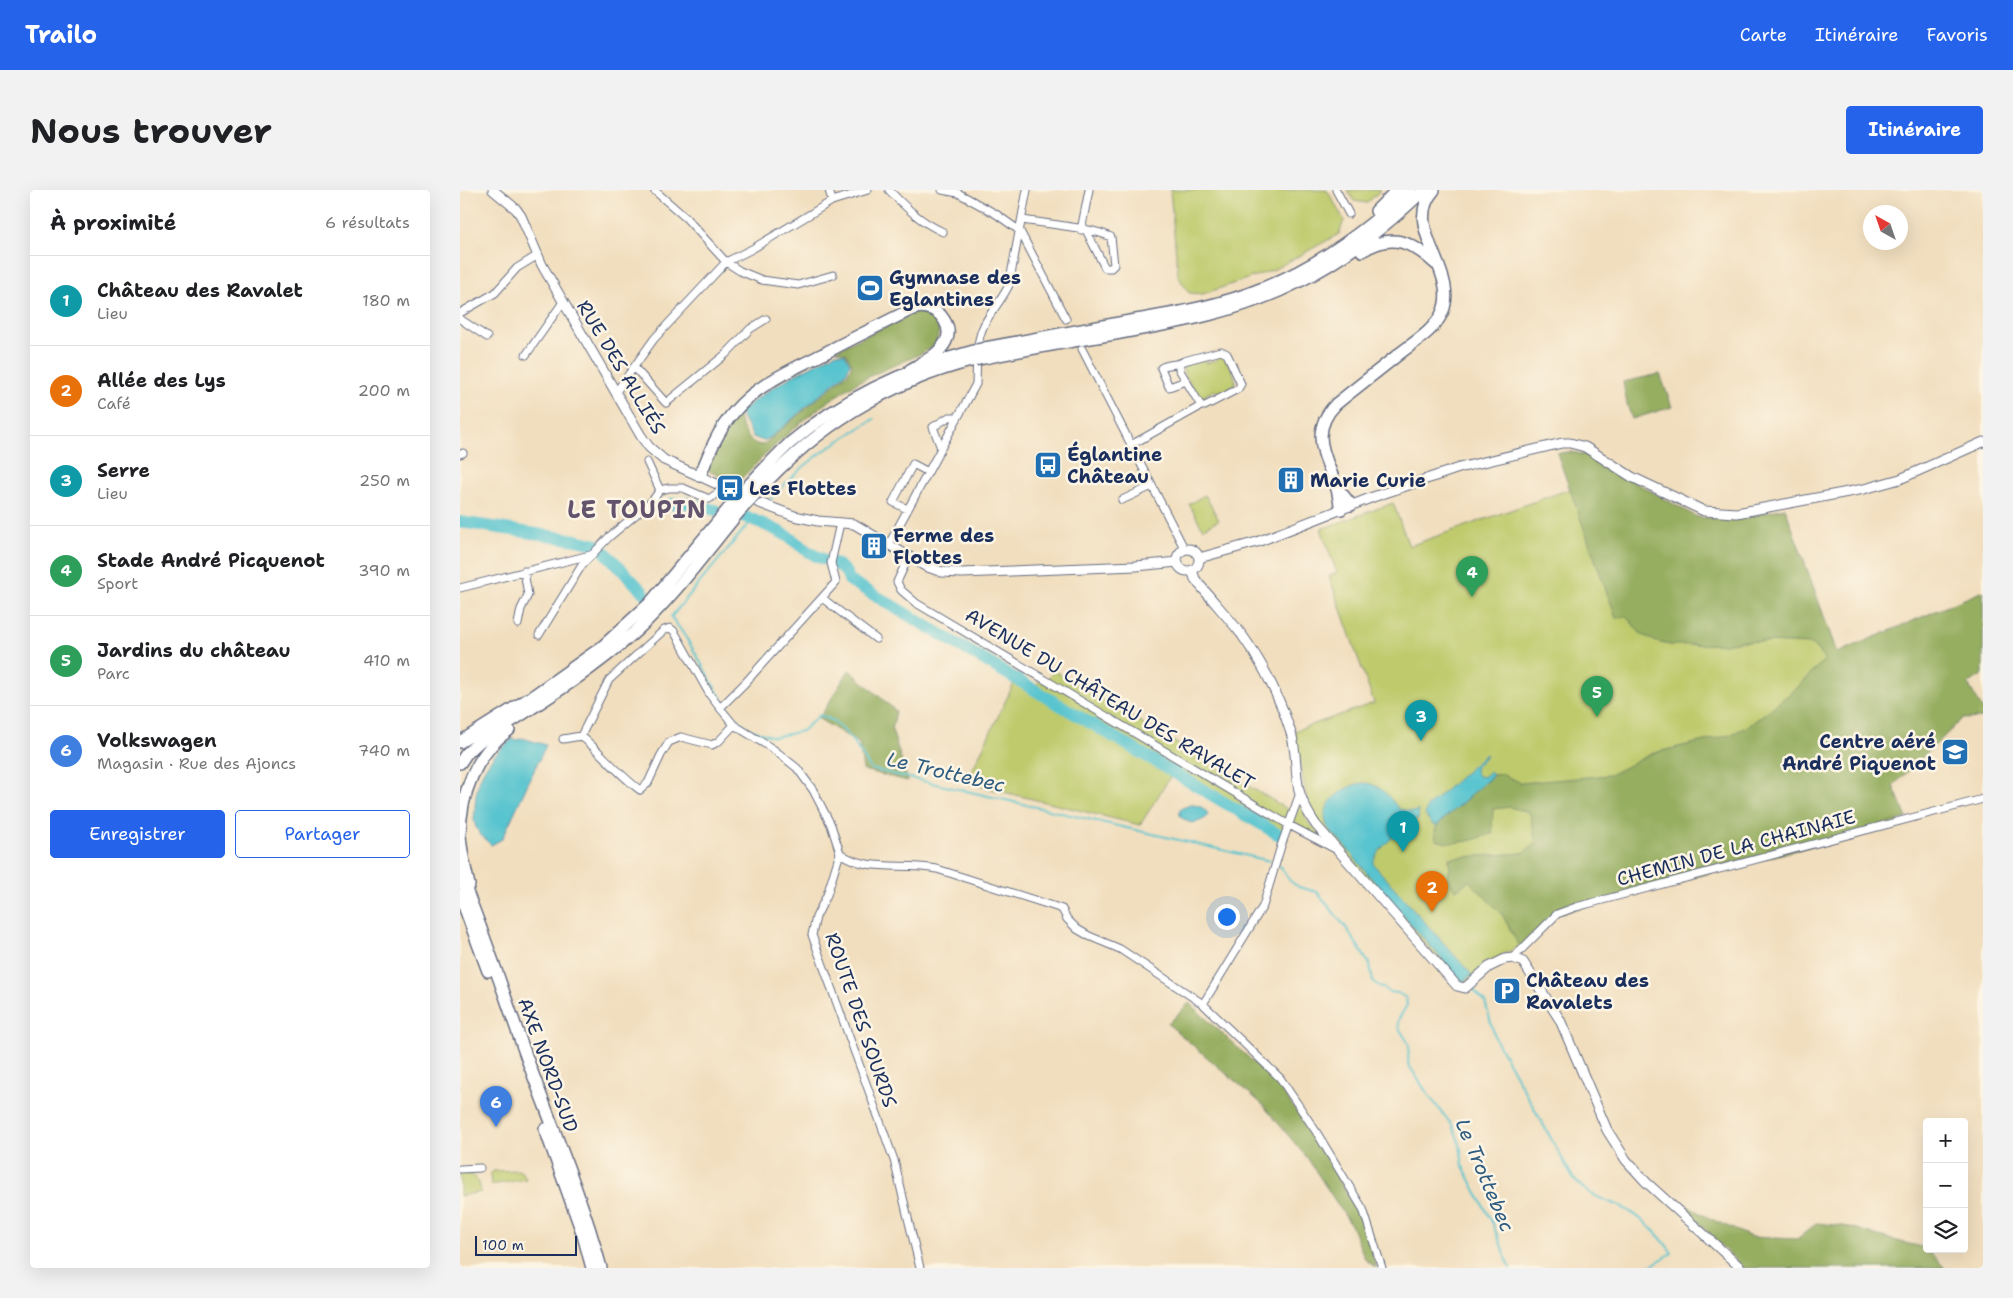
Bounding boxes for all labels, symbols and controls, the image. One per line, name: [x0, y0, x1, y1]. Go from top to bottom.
text: Trailo: [25, 19, 97, 51]
text: Carte: [1740, 23, 1787, 47]
text: Itinéraire: [1815, 23, 1899, 47]
text: Favoris: [1927, 23, 1988, 47]
button: Itinéraire: [1846, 106, 1983, 154]
text: Nous trouver: [30, 107, 272, 154]
north arrow: [1863, 205, 1908, 250]
text: À proximité: [50, 209, 176, 237]
text: 6 résultats: [325, 212, 410, 233]
place label: Gymnase des Eglantines: [889, 265, 1021, 312]
sports icon: Gymnase des Eglantines: [855, 273, 885, 303]
text: Château des Ravalet: [97, 278, 303, 303]
text: 1: [62, 290, 70, 311]
text: 180 m: [362, 290, 410, 311]
street label: RUE DES ALLIÉS: [571, 295, 672, 439]
text: Lieu: [97, 303, 128, 324]
text: Allée des Lys: [97, 368, 226, 393]
text: 2: [60, 380, 72, 401]
text: 200 m: [358, 380, 410, 401]
text: Café: [97, 393, 131, 414]
place label: Églantine Château: [1067, 441, 1162, 489]
bus stop icon: Églantine Château: [1033, 450, 1063, 480]
text: Serre: [97, 458, 150, 483]
building icon: Marie Curie: [1276, 465, 1306, 495]
place label: Marie Curie: [1310, 468, 1426, 493]
text: 3: [60, 470, 72, 491]
text: 250 m: [359, 470, 410, 491]
bus stop icon: Les Flottes: [715, 473, 745, 503]
place label: Les Flottes: [749, 476, 856, 501]
text: Lieu: [97, 483, 128, 504]
district label: LE TOUPIN: [567, 494, 707, 526]
place label: Ferme des Flottes: [893, 523, 994, 570]
building icon: Ferme des Flottes: [859, 531, 889, 561]
text: Stade André Picquenot: [97, 548, 325, 573]
pin: 4: [1456, 556, 1488, 597]
text: 4: [60, 560, 72, 581]
text: 390 m: [358, 560, 410, 581]
text: Sport: [97, 573, 138, 594]
street label: AVENUE DU CHÂTEAU DES RAVALET: [961, 602, 1260, 796]
text: Jardins du château: [97, 638, 291, 663]
text: 5: [61, 650, 71, 671]
text: 410 m: [363, 650, 410, 671]
text: Parc: [97, 663, 130, 684]
pin: 5: [1581, 676, 1613, 717]
pin: 3: [1405, 700, 1437, 741]
text: Volkswagen: [97, 728, 217, 753]
place label: Centre aéré André Piquenot: [1782, 729, 1936, 776]
school or university icon: Centre aéré André Piquenot: [1940, 737, 1970, 767]
text: 6: [60, 740, 72, 761]
text: 740 m: [358, 740, 410, 761]
water label: Le Trottebec: [884, 746, 1008, 798]
text: Magasin · Rue des Ajoncs: [97, 753, 296, 774]
street label: CHEMIN DE LA CHAINAIE: [1614, 804, 1858, 892]
button: Enregistrer: [50, 810, 225, 858]
button: Partager: [235, 810, 410, 858]
pin: 1: [1387, 811, 1419, 852]
pin: 2: [1416, 871, 1448, 912]
your location: [1214, 904, 1240, 930]
street label: ROUTE DES SOURDS: [819, 929, 903, 1111]
place label: Château des Ravalets: [1526, 968, 1649, 1015]
parking icon: Château des Ravalets: [1492, 976, 1522, 1006]
street label: AXE NORD-SUD: [512, 994, 584, 1136]
pin: 6: [480, 1086, 512, 1127]
water label: Le Trottebec: [1449, 1114, 1521, 1236]
map controls: [1923, 1118, 1968, 1253]
button: +: [1923, 1118, 1968, 1163]
button: −: [1923, 1163, 1968, 1208]
button: layers: [1923, 1208, 1968, 1253]
scale bar: [475, 1233, 578, 1256]
text: 100 m: [482, 1236, 524, 1254]

